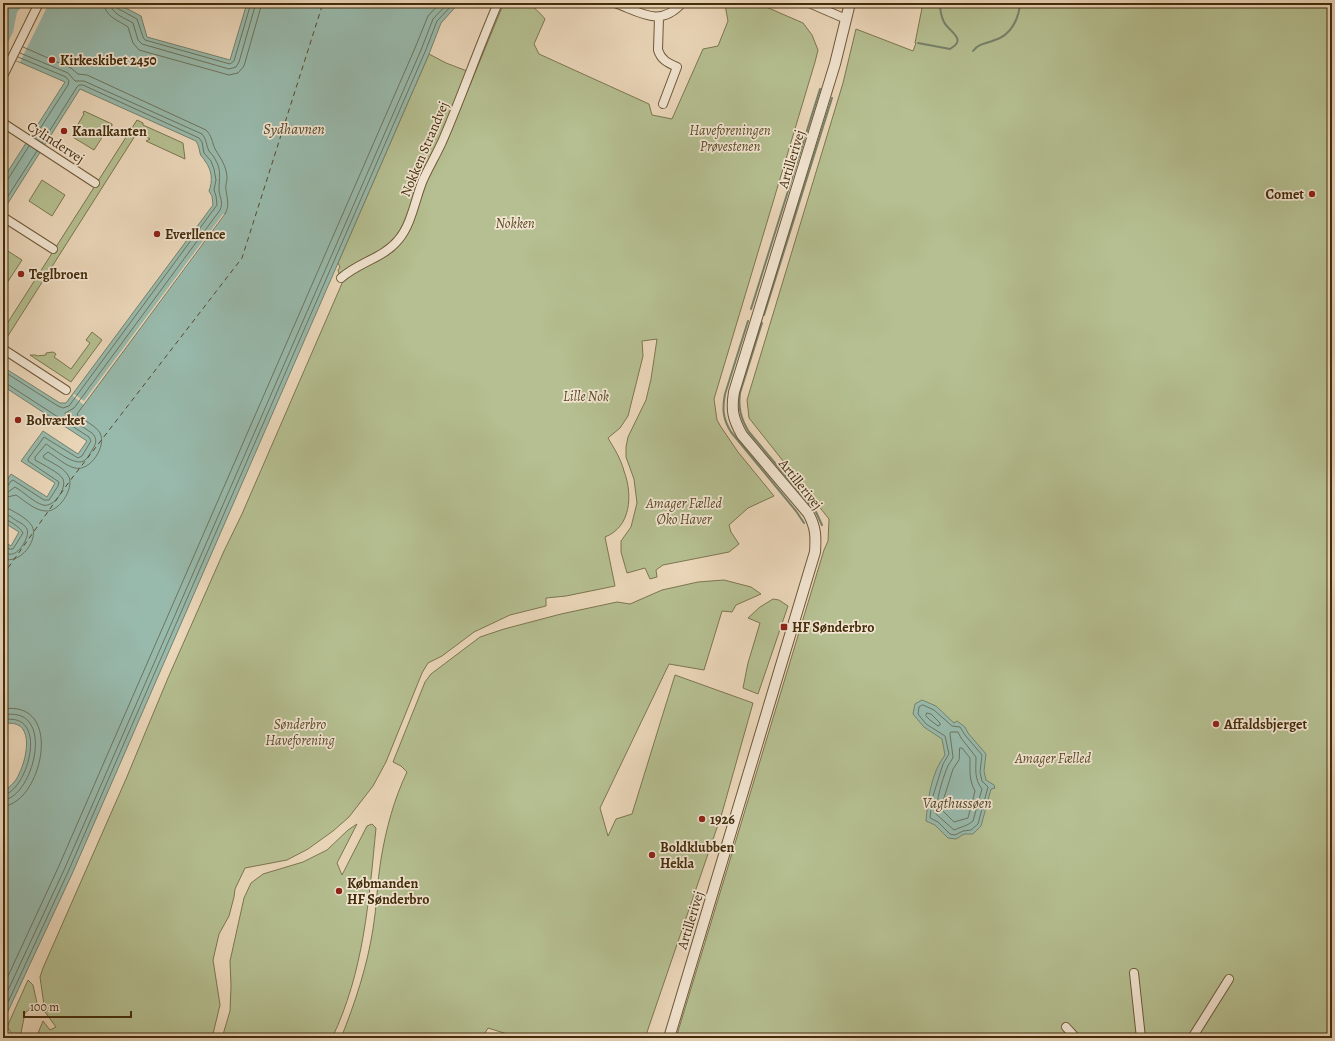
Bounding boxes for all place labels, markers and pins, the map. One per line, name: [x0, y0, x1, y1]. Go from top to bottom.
place label: Kirkeskibet 2450: [60, 51, 156, 70]
marker: Kirkeskibet 2450: [47, 55, 57, 65]
place label: Kanalkanten: [72, 122, 147, 141]
marker: Kanalkanten: [59, 126, 69, 136]
place label: Comet: [1266, 185, 1304, 204]
marker: Comet: [1307, 189, 1317, 199]
place label: Everllence: [165, 225, 226, 244]
marker: Everllence: [152, 229, 162, 239]
place label: Teglbroen: [29, 265, 88, 284]
marker: Teglbroen: [16, 269, 26, 279]
place label: Bolværket: [26, 411, 85, 430]
marker: Bolværket: [13, 415, 23, 425]
place label: HF Sønderbro: [792, 618, 874, 637]
marker: HF Sønderbro: [779, 622, 789, 632]
place label: Affaldsbjerget: [1223, 715, 1307, 734]
marker: Affaldsbjerget: [1211, 719, 1221, 729]
place label: 1926: [710, 810, 735, 829]
marker: 1926: [697, 814, 707, 824]
place label: Boldklubben Hekla: [660, 838, 735, 873]
marker: Boldklubben Hekla: [647, 850, 657, 860]
place label: Købmanden HF Sønderbro: [347, 874, 429, 909]
marker: Købmanden HF Sønderbro: [334, 886, 344, 896]

